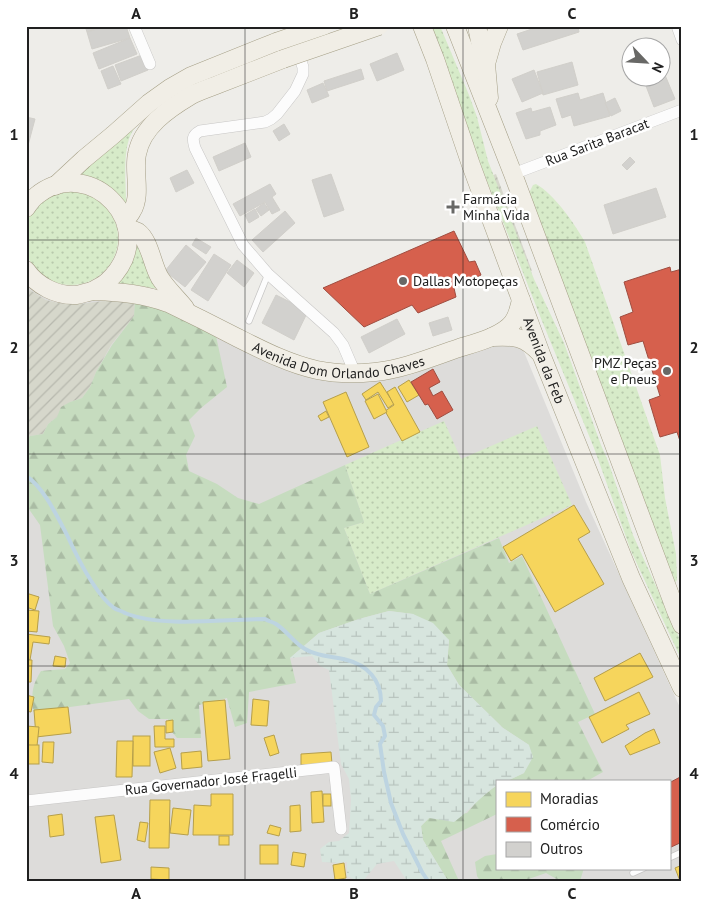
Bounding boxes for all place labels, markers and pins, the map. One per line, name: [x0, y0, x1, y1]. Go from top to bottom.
place label: Farmácia Minha Vida: [463, 190, 530, 224]
marker: Farmácia Minha Vida: [447, 201, 459, 213]
place label: Dallas Motopeças: [413, 272, 518, 290]
marker: Dallas Motopeças: [397, 275, 409, 287]
place label: PMZ Peças e Pneus: [594, 354, 657, 388]
marker: PMZ Peças e Pneus: [661, 365, 673, 377]

